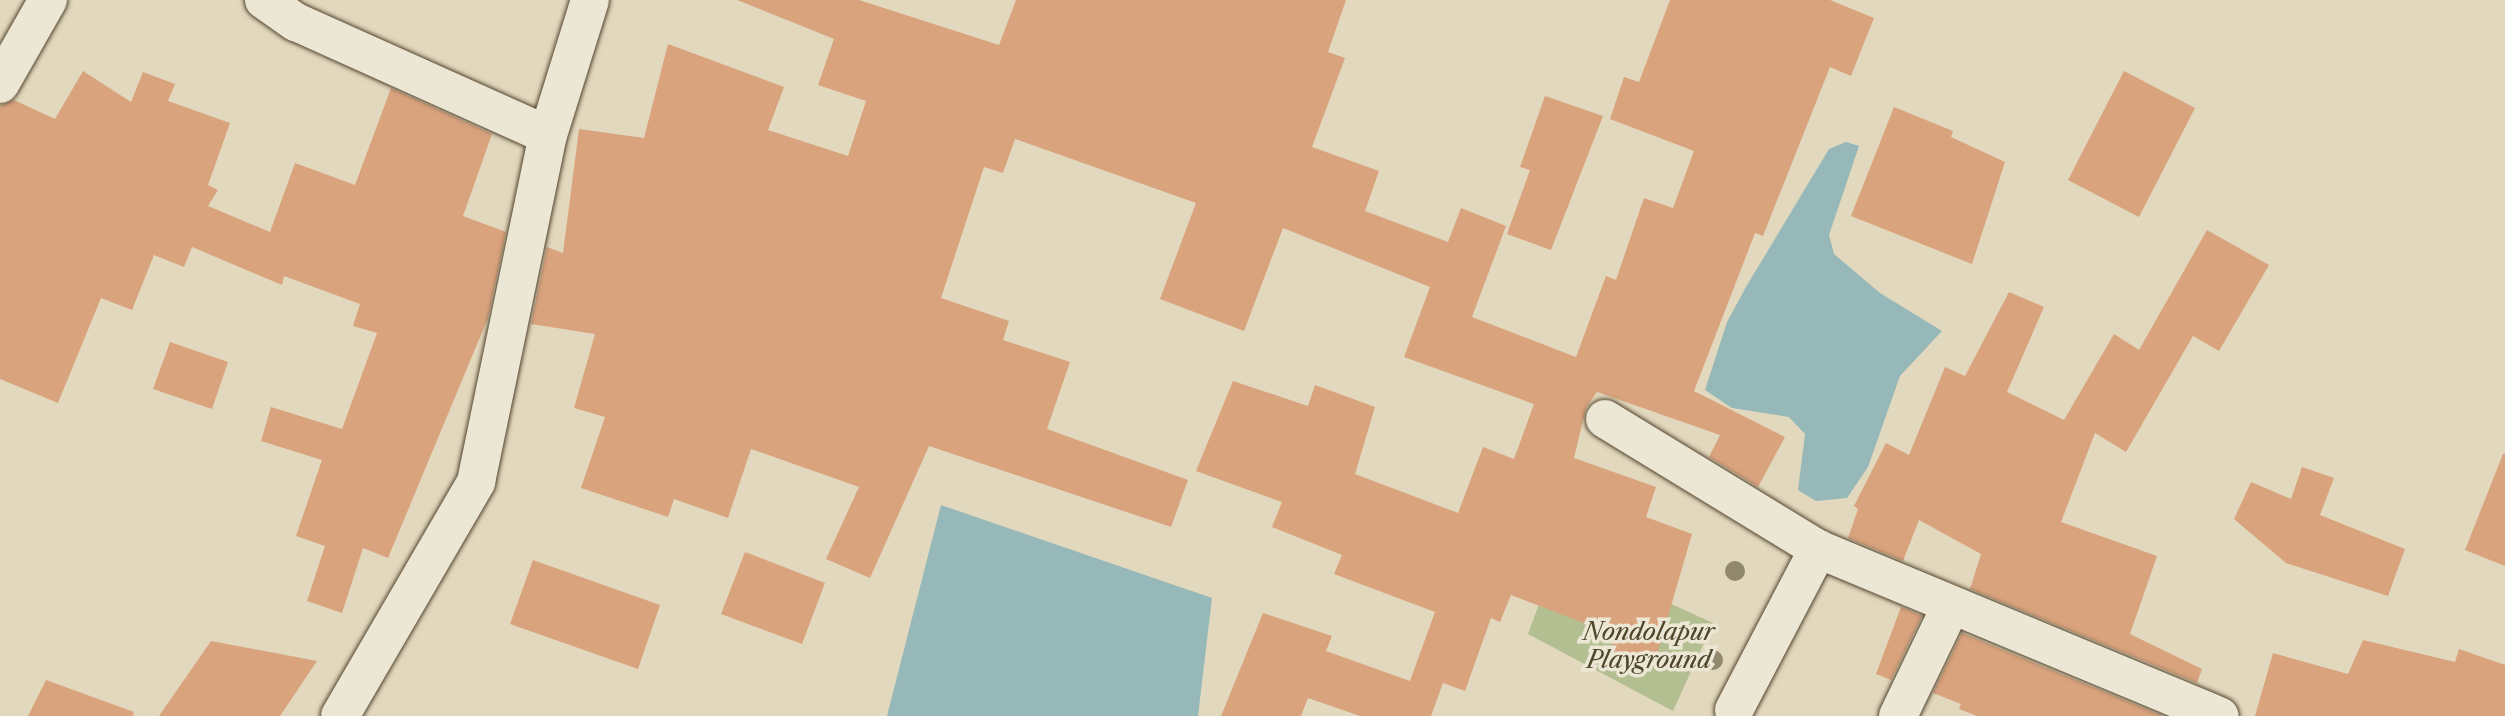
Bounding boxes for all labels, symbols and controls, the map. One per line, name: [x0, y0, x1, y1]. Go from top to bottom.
park label: Nondolapur Playground: [1583, 618, 1715, 674]

